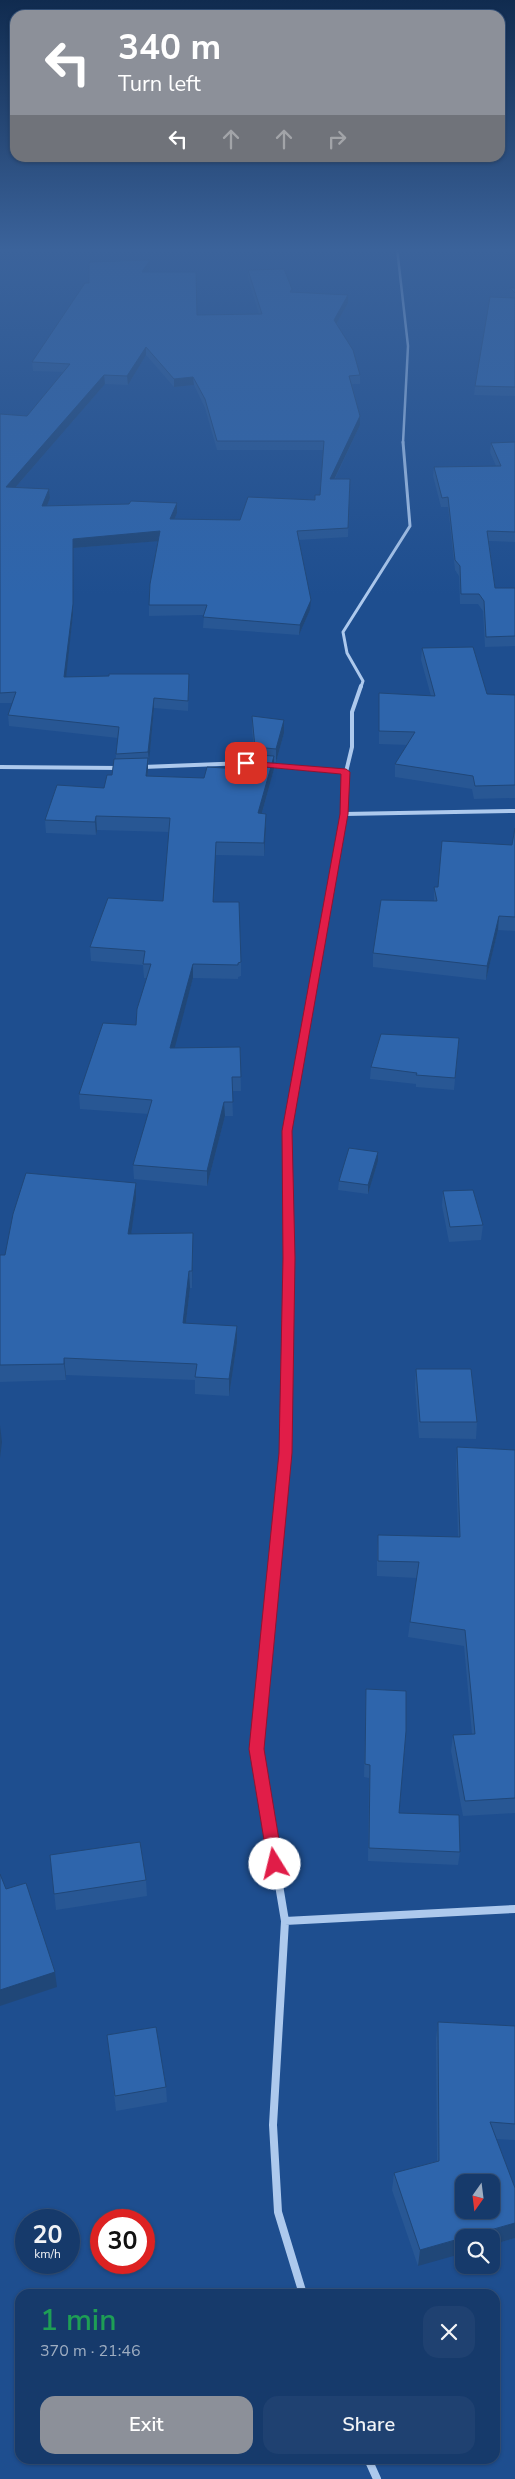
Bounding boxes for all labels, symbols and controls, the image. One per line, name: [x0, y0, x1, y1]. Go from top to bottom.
text: 340 m: [118, 24, 221, 71]
icon: left: [35, 30, 100, 95]
text: Turn left: [118, 69, 201, 99]
icon: left: [164, 125, 192, 153]
icon: ahead: [217, 125, 245, 153]
icon: ahead: [270, 125, 298, 153]
icon: right: [323, 125, 351, 153]
pin: [225, 742, 267, 784]
icon: arrive: [232, 749, 260, 777]
position arrow: [248, 1837, 300, 1889]
north arrow: [455, 2174, 500, 2219]
map controls: [455, 2174, 500, 2274]
speed limit sign: 30: [90, 2209, 155, 2274]
text: 20: [32, 2218, 63, 2252]
button: search: [455, 2229, 500, 2274]
text: km/h: [34, 2246, 61, 2262]
text: 1 min: [40, 2300, 116, 2341]
button: close: [423, 2306, 475, 2358]
text: 370 m · 21:46: [40, 2340, 141, 2362]
button: Exit: [40, 2396, 253, 2454]
button: Share: [263, 2396, 475, 2454]

